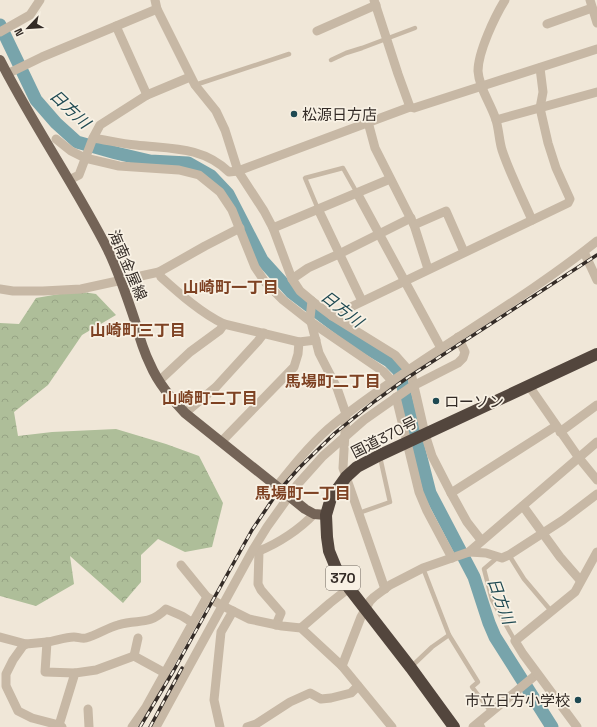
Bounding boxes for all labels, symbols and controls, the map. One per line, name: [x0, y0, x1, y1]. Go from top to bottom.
north arrow: [8, 8, 48, 48]
text: N: [11, 26, 27, 39]
water label: 日方川: [45, 85, 96, 134]
place label: 松源日方店: [302, 105, 377, 124]
marker: 松源日方店: [289, 109, 299, 119]
street label: 海南金屋線: [105, 227, 151, 303]
district label: 山崎町一丁目: [183, 277, 279, 298]
water label: 日方川: [317, 286, 369, 333]
district label: 山崎町三丁目: [90, 320, 186, 341]
district label: 馬場町二丁目: [285, 371, 381, 392]
district label: 山崎町二丁目: [162, 388, 258, 409]
place label: ローソン: [444, 392, 504, 411]
marker: ローソン: [431, 396, 441, 406]
street label: 国道370号: [348, 412, 420, 462]
district label: 馬場町一丁目: [255, 483, 351, 504]
road number: 370: [326, 566, 360, 590]
water label: 日方川: [483, 575, 520, 629]
place label: 市立日方小学校: [465, 691, 570, 710]
marker: 市立日方小学校: [573, 695, 583, 705]

